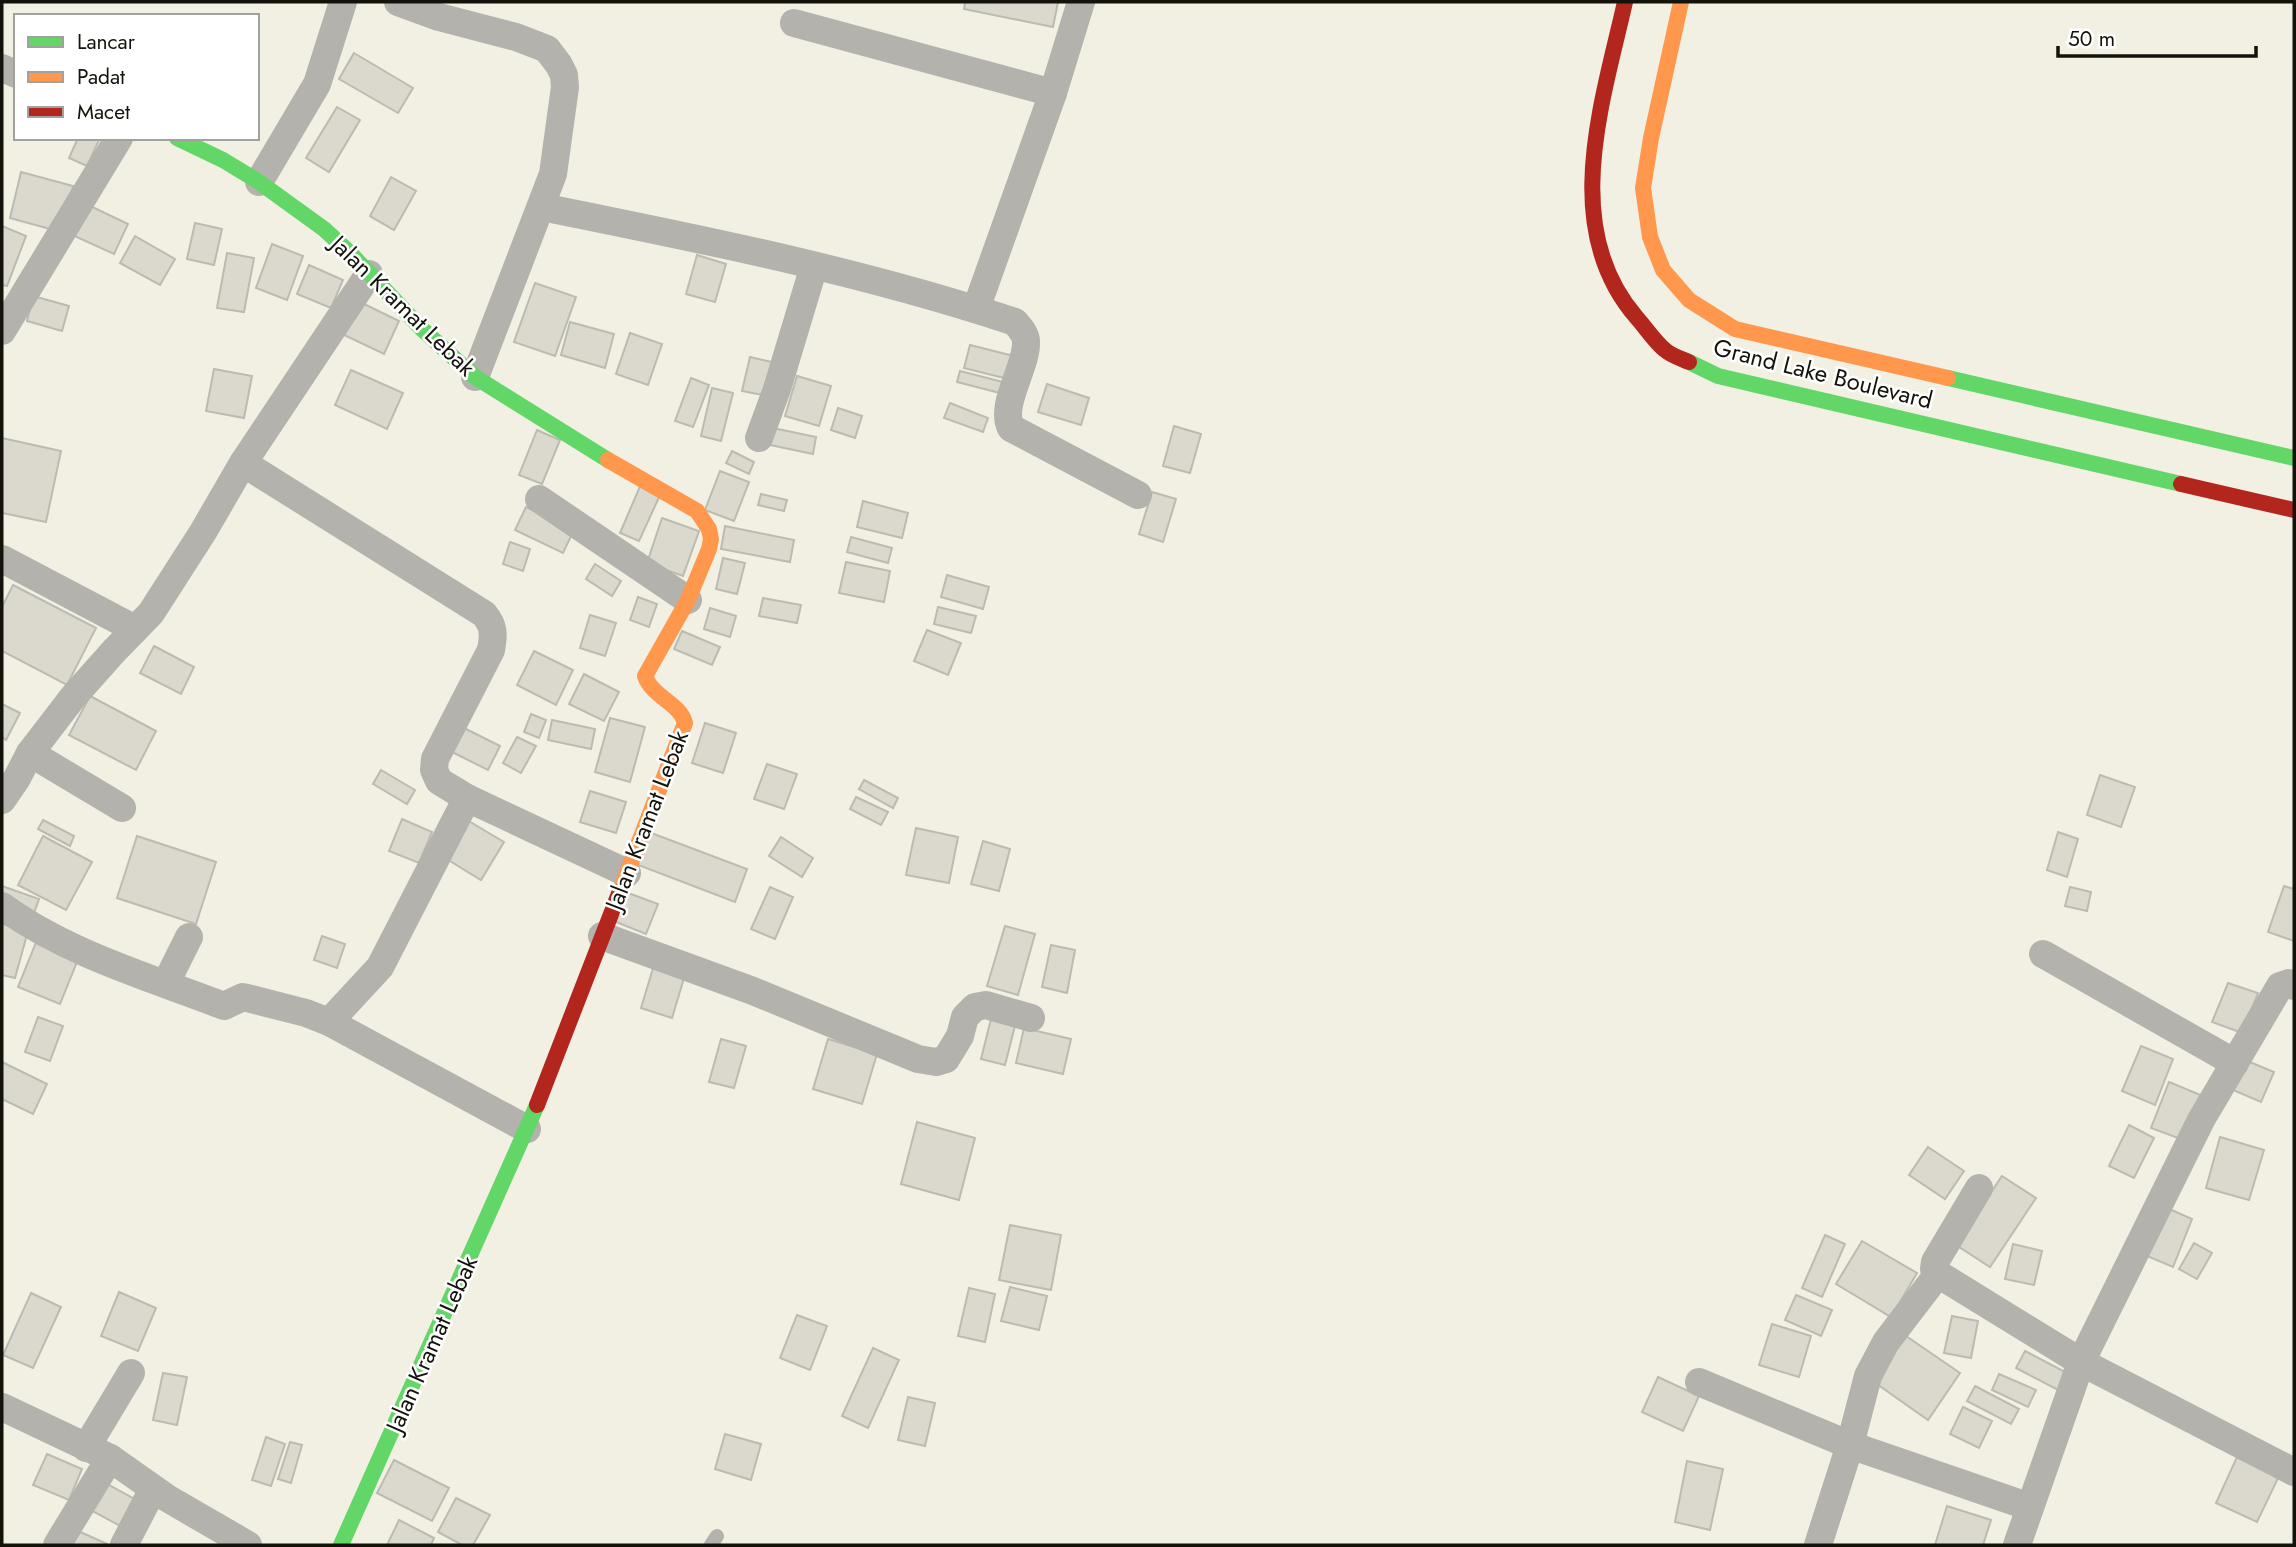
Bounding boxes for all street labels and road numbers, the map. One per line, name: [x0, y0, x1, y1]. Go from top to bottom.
street label: Jalan Kramat Lebak: [321, 225, 484, 384]
street label: Grand Lake Boulevard: [1710, 329, 1936, 418]
street label: Jalan Kramat Lebak: [595, 725, 697, 917]
street label: Jalan Kramat Lebak: [376, 1250, 486, 1440]

